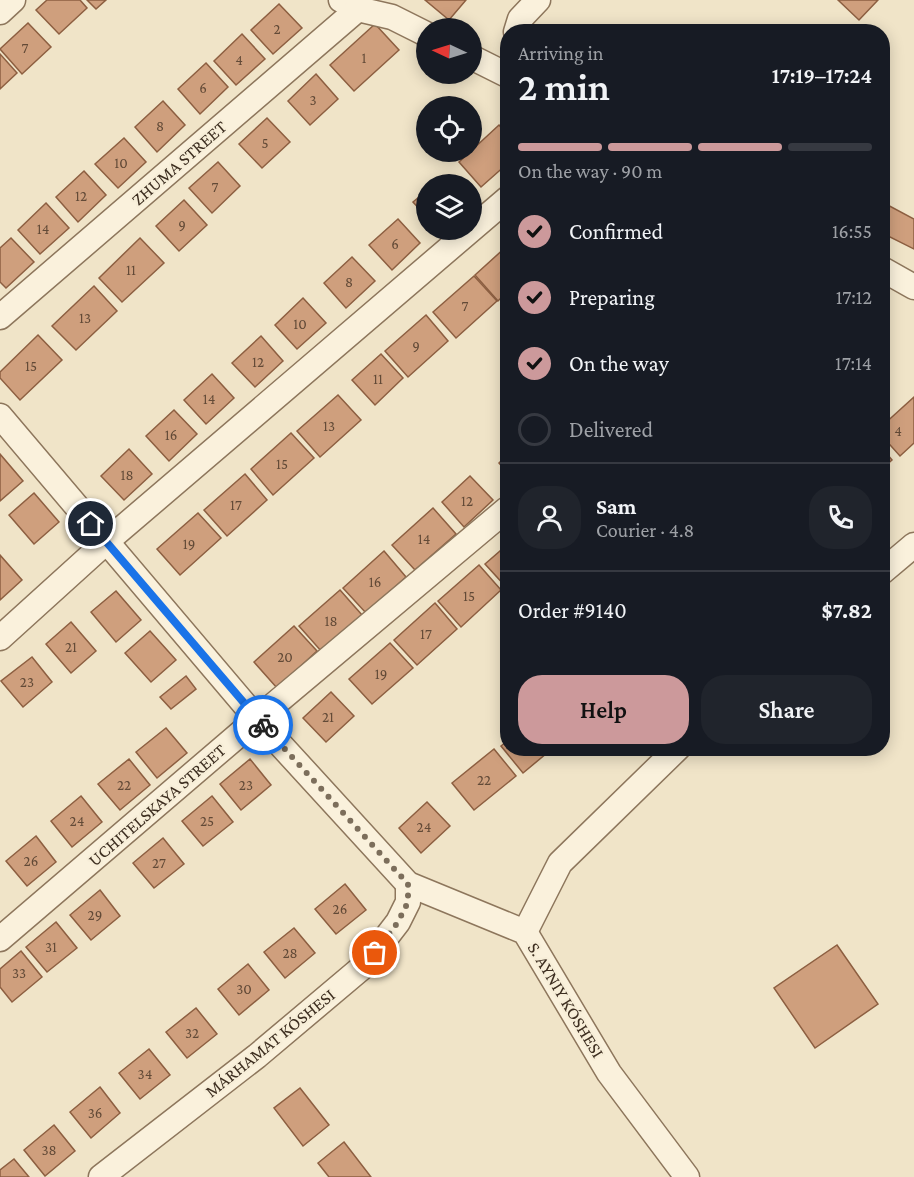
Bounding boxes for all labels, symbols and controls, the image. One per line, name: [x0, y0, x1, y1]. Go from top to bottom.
north arrow: [416, 18, 482, 84]
map controls: [416, 18, 482, 240]
house number: 2: [273, 21, 281, 37]
house number: 7: [22, 40, 29, 56]
text: Arriving in: [518, 42, 603, 64]
house number: 1: [362, 50, 367, 66]
house number: 4: [235, 52, 243, 68]
text: 17:19–17:24: [772, 63, 872, 88]
text: 2 min: [518, 65, 610, 108]
house number: 6: [199, 80, 207, 96]
house number: 3: [309, 92, 317, 108]
button: locate: [416, 96, 482, 162]
street label: ZHUMA STREET: [128, 116, 231, 210]
house number: 8: [156, 118, 164, 134]
house number: 5: [261, 135, 269, 151]
house number: 10: [114, 155, 128, 171]
text: On the way · 90 m: [518, 160, 662, 182]
button: layers: [416, 174, 482, 240]
house number: 7: [212, 179, 219, 195]
house number: 12: [75, 188, 87, 204]
icon: check: [518, 215, 551, 248]
house number: 9: [178, 217, 186, 233]
text: Confirmed: [569, 219, 663, 244]
text: 16:55: [832, 220, 872, 242]
house number: 14: [37, 221, 49, 237]
house number: 6: [391, 236, 399, 252]
house number: 11: [126, 262, 136, 278]
house number: 8: [345, 274, 353, 290]
icon: check: [518, 281, 551, 314]
text: Preparing: [569, 285, 655, 310]
text: 17:12: [836, 286, 872, 308]
house number: 7: [462, 298, 469, 314]
house number: 13: [79, 310, 91, 326]
house number: 10: [293, 316, 307, 332]
house number: 9: [412, 338, 420, 354]
icon: check: [518, 347, 551, 380]
text: On the way: [569, 351, 669, 376]
text: 17:14: [835, 352, 872, 374]
house number: 12: [252, 354, 264, 370]
house number: 15: [25, 358, 37, 374]
house number: 11: [373, 371, 383, 387]
house number: 14: [203, 391, 215, 407]
text: Delivered: [569, 417, 653, 442]
house number: 13: [323, 418, 335, 434]
house number: 4: [894, 423, 902, 439]
house number: 16: [165, 427, 177, 443]
house number: 15: [276, 456, 288, 472]
house number: 18: [120, 467, 134, 483]
button: person: [518, 486, 581, 549]
button: phone: [809, 486, 872, 549]
house number: 12: [461, 493, 473, 509]
text: Sam: [596, 494, 636, 519]
house number: 17: [230, 497, 242, 513]
pin: [65, 498, 116, 549]
icon: home: [74, 507, 107, 540]
text: Courier · 4.8: [596, 519, 694, 541]
house number: 14: [418, 531, 430, 547]
house number: 19: [183, 536, 195, 552]
house number: 16: [369, 574, 381, 590]
house number: 15: [463, 588, 475, 604]
text: Order #9140: [518, 598, 627, 623]
text: $7.82: [821, 598, 872, 623]
house number: 18: [324, 613, 338, 629]
house number: 17: [420, 626, 432, 642]
house number: 21: [65, 639, 77, 655]
house number: 20: [277, 649, 293, 665]
house number: 19: [375, 666, 387, 682]
house number: 23: [20, 674, 34, 690]
button: Help: [518, 675, 689, 744]
button: Share: [701, 675, 872, 744]
courier: [233, 695, 293, 755]
icon: bike: [247, 709, 280, 742]
house number: 21: [322, 709, 334, 725]
street label: UCHITELSKAYA STREET: [84, 740, 230, 870]
house number: 22: [477, 772, 491, 788]
house number: 22: [117, 777, 131, 793]
house number: 23: [239, 777, 253, 793]
house number: 24: [70, 813, 84, 829]
house number: 25: [200, 813, 214, 829]
house number: 24: [417, 819, 431, 835]
house number: 26: [24, 853, 38, 869]
house number: 27: [152, 855, 166, 871]
house number: 26: [333, 901, 347, 917]
house number: 29: [88, 907, 102, 923]
pin: [349, 927, 400, 978]
icon: bag: [358, 936, 391, 969]
house number: 31: [45, 939, 57, 955]
street label: S. AYNIY KÓSHESI: [524, 939, 608, 1061]
house number: 28: [282, 945, 298, 961]
house number: 33: [12, 965, 26, 981]
house number: 30: [236, 981, 252, 997]
street label: MÁRHAMAT KÓSHESI: [201, 985, 339, 1101]
house number: 32: [185, 1025, 199, 1041]
house number: 34: [138, 1066, 152, 1082]
house number: 36: [88, 1105, 102, 1121]
house number: 38: [41, 1142, 57, 1158]

